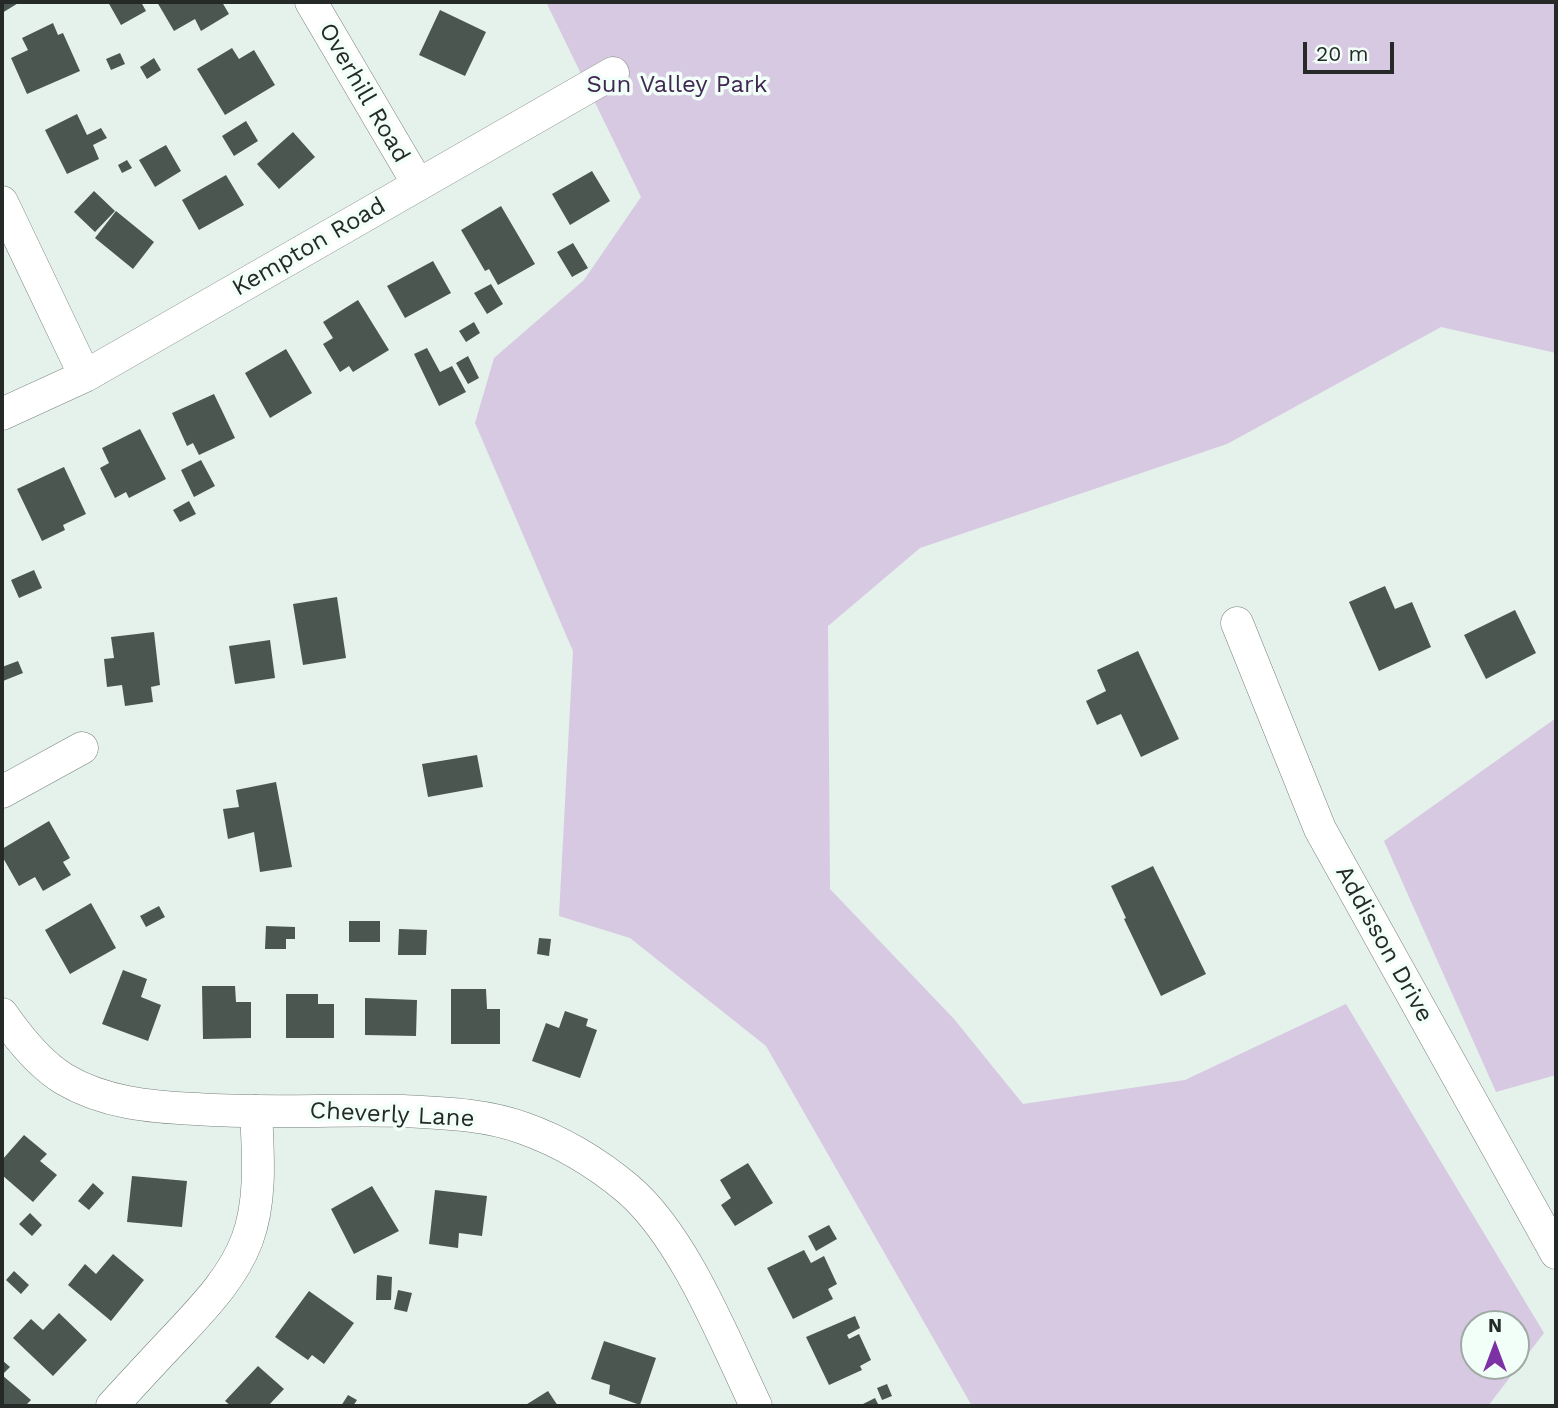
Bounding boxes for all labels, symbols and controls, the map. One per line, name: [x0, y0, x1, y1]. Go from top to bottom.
street label: Overhill Road: [312, 18, 416, 168]
scale bar: [1306, 28, 1397, 72]
text: 20 m: [1316, 41, 1368, 66]
park label: Sun Valley Park: [587, 71, 767, 99]
street label: Kempton Road: [227, 191, 391, 303]
street label: Addisson Drive: [1329, 861, 1439, 1027]
street label: Cheverly Lane: [309, 1096, 475, 1134]
north arrow: [1460, 1310, 1530, 1380]
text: N: [1488, 1314, 1502, 1337]

